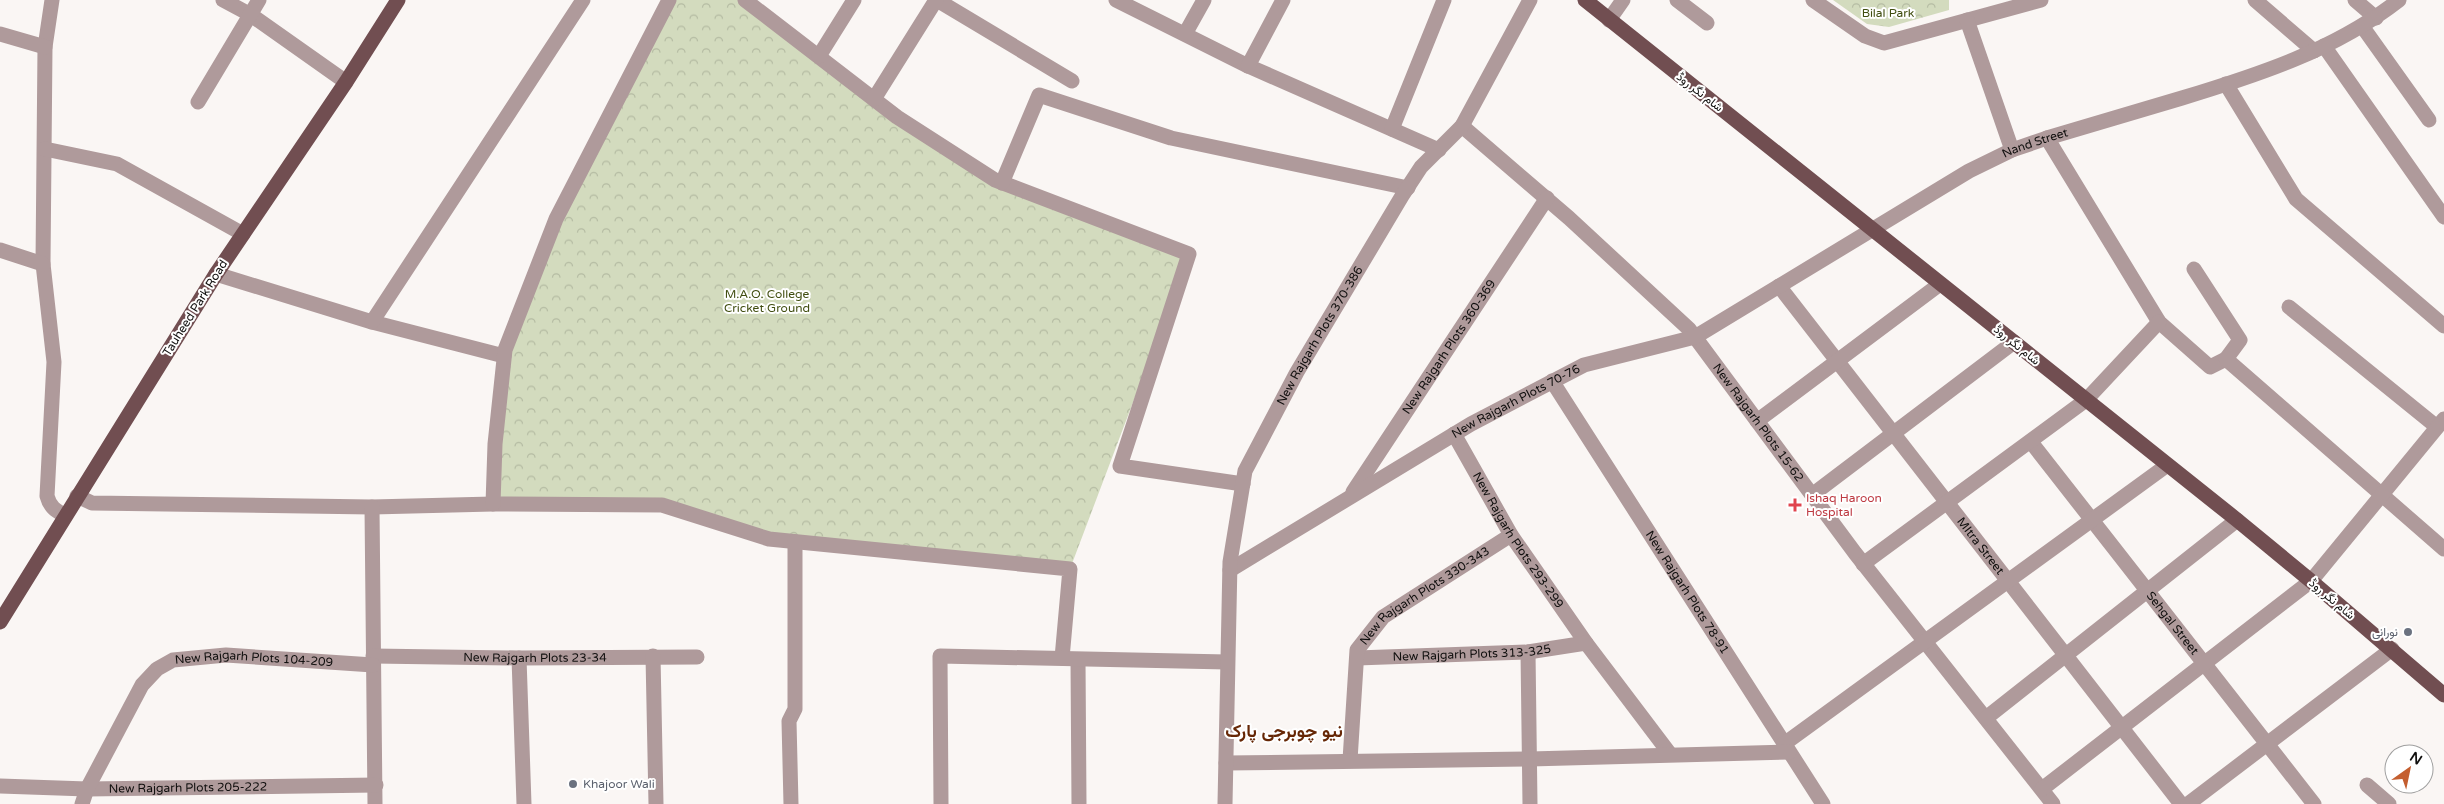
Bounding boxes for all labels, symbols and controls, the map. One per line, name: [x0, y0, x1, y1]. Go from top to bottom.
park label: Bilal Park: [1862, 6, 1915, 20]
street label: شام نگر روڈ: [1673, 70, 1726, 115]
street label: Nand Street: [2000, 125, 2070, 161]
street label: Tauheed Park Road: [160, 257, 230, 359]
street label: New Rajgarh Plots 370-386: [1274, 264, 1366, 407]
street label: New Rajgarh Plots 360-369: [1399, 277, 1498, 417]
park label: M.A.O. College Cricket Ground: [724, 287, 810, 315]
street label: شام نگر روڈ: [1991, 322, 2043, 369]
street label: New Rajgarh Plots 70-76: [1449, 361, 1582, 441]
street label: New Rajgarh Plots 15-62: [1710, 361, 1807, 484]
street label: New Rajgarh Plots 293-299: [1470, 470, 1567, 611]
place label: Ishaq Haroon Hospital: [1806, 491, 1882, 519]
marker: Ishaq Haroon Hospital: [1788, 498, 1802, 512]
street label: MItra Street: [1954, 515, 2007, 578]
street label: New Rajgarh Plots 78-91: [1643, 528, 1732, 656]
street label: New Rajgarh Plots 330-343: [1357, 544, 1492, 648]
street label: شام نگر روڈ: [2306, 576, 2358, 623]
street label: Sehgal Street: [2144, 589, 2202, 658]
place label: نورانی: [2372, 625, 2398, 640]
marker: نورانی: [2402, 626, 2414, 638]
street label: New Rajgarh Plots 313-325: [1392, 642, 1552, 664]
street label: New Rajgarh Plots 104-209: [174, 648, 334, 669]
street label: New Rajgarh Plots 23-34: [463, 650, 607, 665]
district label: نیو چوبرجی پارک: [1225, 720, 1343, 743]
north arrow: [2384, 744, 2434, 794]
text: N: [2406, 748, 2425, 769]
place label: Khajoor Wali: [583, 777, 655, 791]
marker: Khajoor Wali: [567, 778, 579, 790]
street label: New Rajgarh Plots 205-222: [109, 780, 267, 796]

